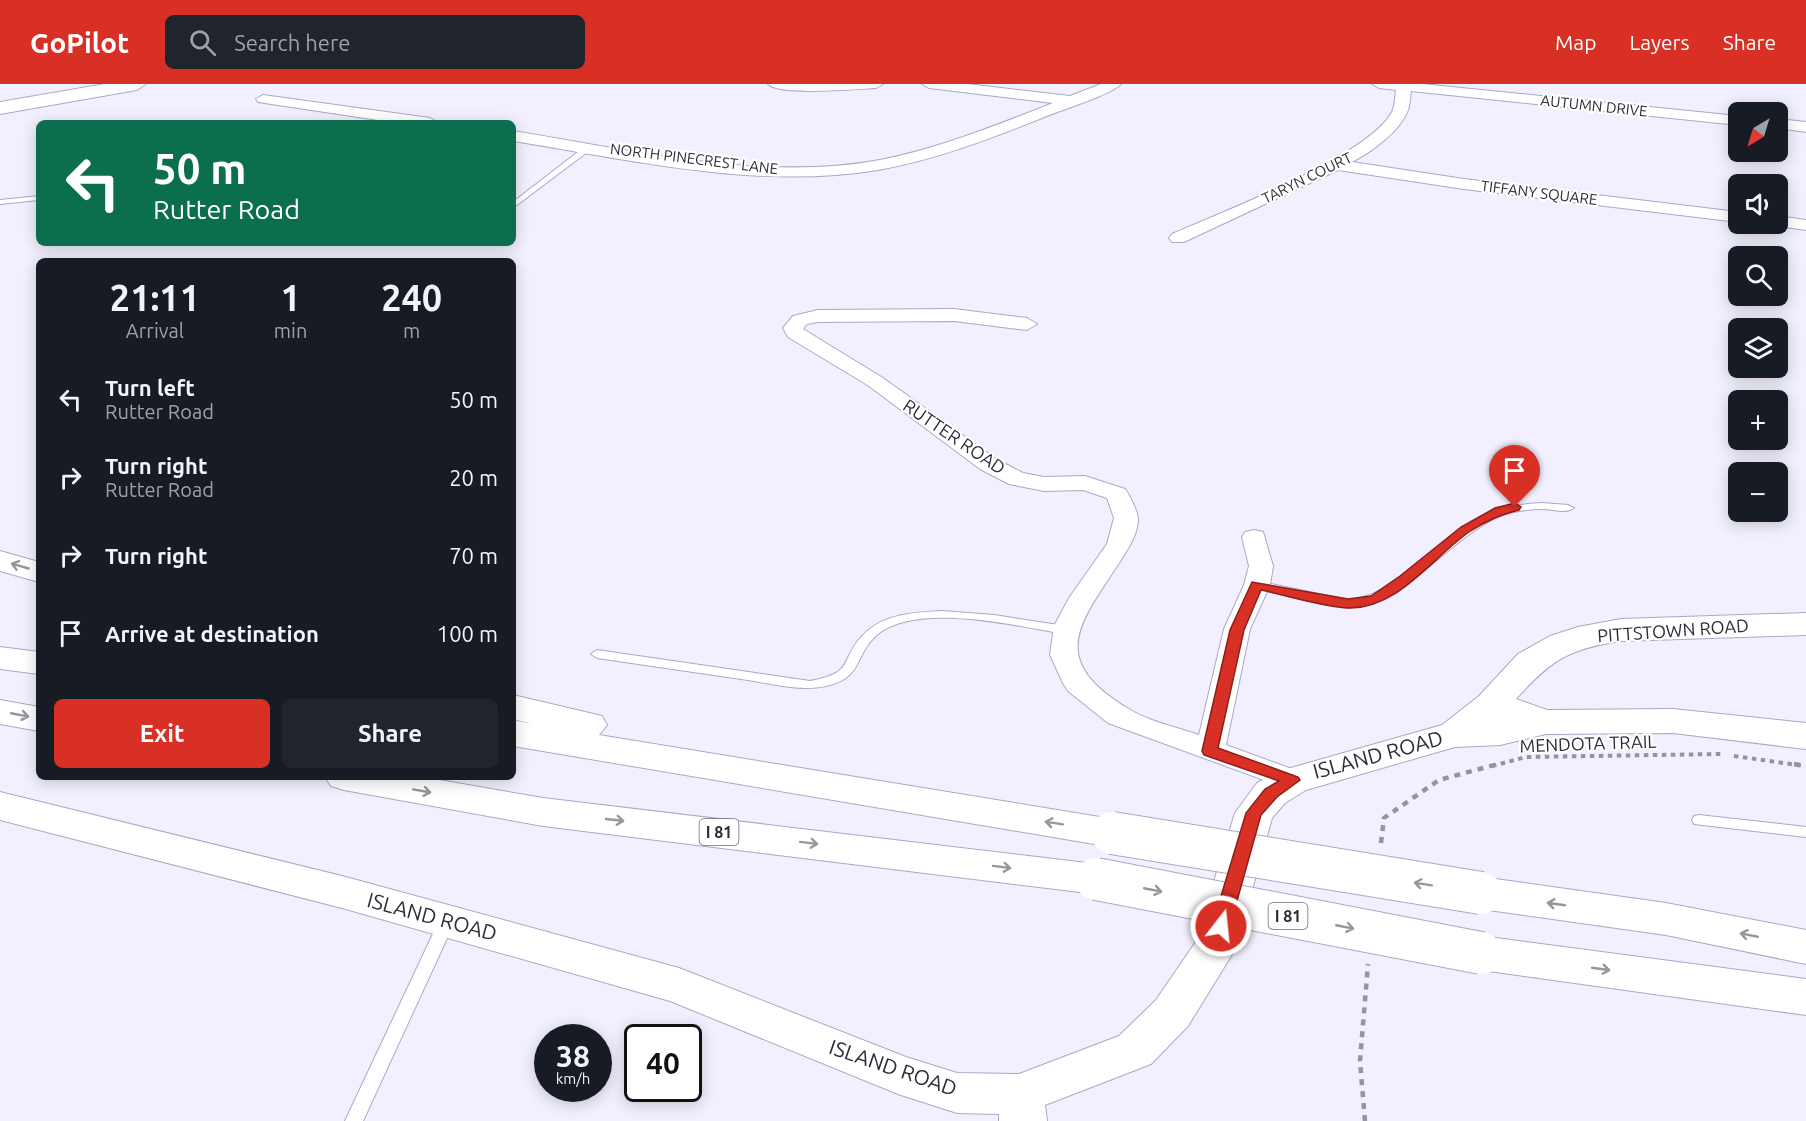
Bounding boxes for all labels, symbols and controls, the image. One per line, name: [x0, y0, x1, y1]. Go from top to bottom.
search box: [165, 15, 585, 69]
icon: search: [186, 26, 219, 59]
text: GoPilot: [30, 27, 129, 58]
text: Search here: [234, 30, 350, 55]
text: Map: [1555, 30, 1596, 54]
text: Layers: [1629, 30, 1690, 54]
text: Share: [1723, 30, 1776, 54]
street label: AUTUMN DRIVE: [1540, 91, 1648, 120]
north arrow: [1728, 102, 1788, 162]
map controls: [1728, 102, 1788, 522]
street label: NORTH PINECREST LANE: [609, 140, 779, 177]
icon: left: [54, 144, 132, 222]
text: 50 m: [153, 145, 247, 192]
street label: TARYN COURT: [1259, 148, 1355, 207]
button: sound: [1728, 174, 1788, 234]
street label: TIFFANY SQUARE: [1480, 177, 1598, 208]
text: Rutter Road: [153, 194, 300, 224]
button: search: [1728, 246, 1788, 306]
text: 21:11: [110, 277, 200, 318]
text: 1: [280, 277, 301, 318]
text: 240: [381, 277, 442, 318]
button: layers: [1728, 318, 1788, 378]
text: Arrival: [126, 319, 184, 342]
text: min: [274, 319, 307, 342]
text: m: [403, 319, 420, 342]
text: Turn left: [105, 375, 195, 400]
icon: left: [54, 383, 87, 416]
text: 50 m: [449, 387, 498, 412]
button: +: [1728, 390, 1788, 450]
street label: RUTTER ROAD: [900, 395, 1009, 478]
text: Rutter Road: [105, 400, 214, 423]
pin: [1489, 445, 1540, 507]
text: Turn right: [105, 453, 207, 478]
icon: arrive: [1498, 454, 1531, 487]
icon: right: [54, 461, 87, 494]
button: −: [1728, 462, 1788, 522]
text: 20 m: [449, 465, 498, 490]
text: Rutter Road: [105, 478, 214, 501]
icon: right: [54, 539, 87, 572]
text: Turn right: [105, 543, 207, 568]
text: 70 m: [449, 543, 498, 568]
one-way arrow: [10, 560, 29, 571]
street label: PITTSTOWN ROAD: [1596, 615, 1749, 645]
icon: arrive: [54, 617, 87, 650]
text: Arrive at destination: [105, 621, 319, 646]
text: 100 m: [437, 621, 498, 646]
button: Exit: [54, 699, 270, 768]
button: Share: [282, 699, 498, 768]
one-way arrow: [9, 710, 29, 721]
street label: ISLAND ROAD: [1310, 725, 1445, 783]
street label: MENDOTA TRAIL: [1519, 731, 1657, 755]
one-way arrow: [412, 786, 432, 797]
one-way arrow: [605, 815, 625, 826]
one-way arrow: [1045, 817, 1065, 828]
road number: I 81: [700, 819, 738, 845]
one-way arrow: [798, 838, 818, 849]
one-way arrow: [992, 862, 1012, 873]
one-way arrow: [1414, 878, 1434, 889]
one-way arrow: [1143, 885, 1163, 896]
street label: ISLAND ROAD: [365, 887, 500, 945]
position arrow: [1189, 894, 1253, 958]
one-way arrow: [1547, 898, 1567, 909]
road number: I 81: [1268, 903, 1308, 929]
one-way arrow: [1334, 922, 1354, 933]
one-way arrow: [1739, 929, 1759, 940]
one-way arrow: [1591, 964, 1610, 975]
speed limit sign: 40: [624, 1024, 702, 1102]
street label: ISLAND ROAD: [826, 1034, 960, 1100]
text: 38: [556, 1039, 590, 1073]
text: km/h: [556, 1070, 590, 1087]

